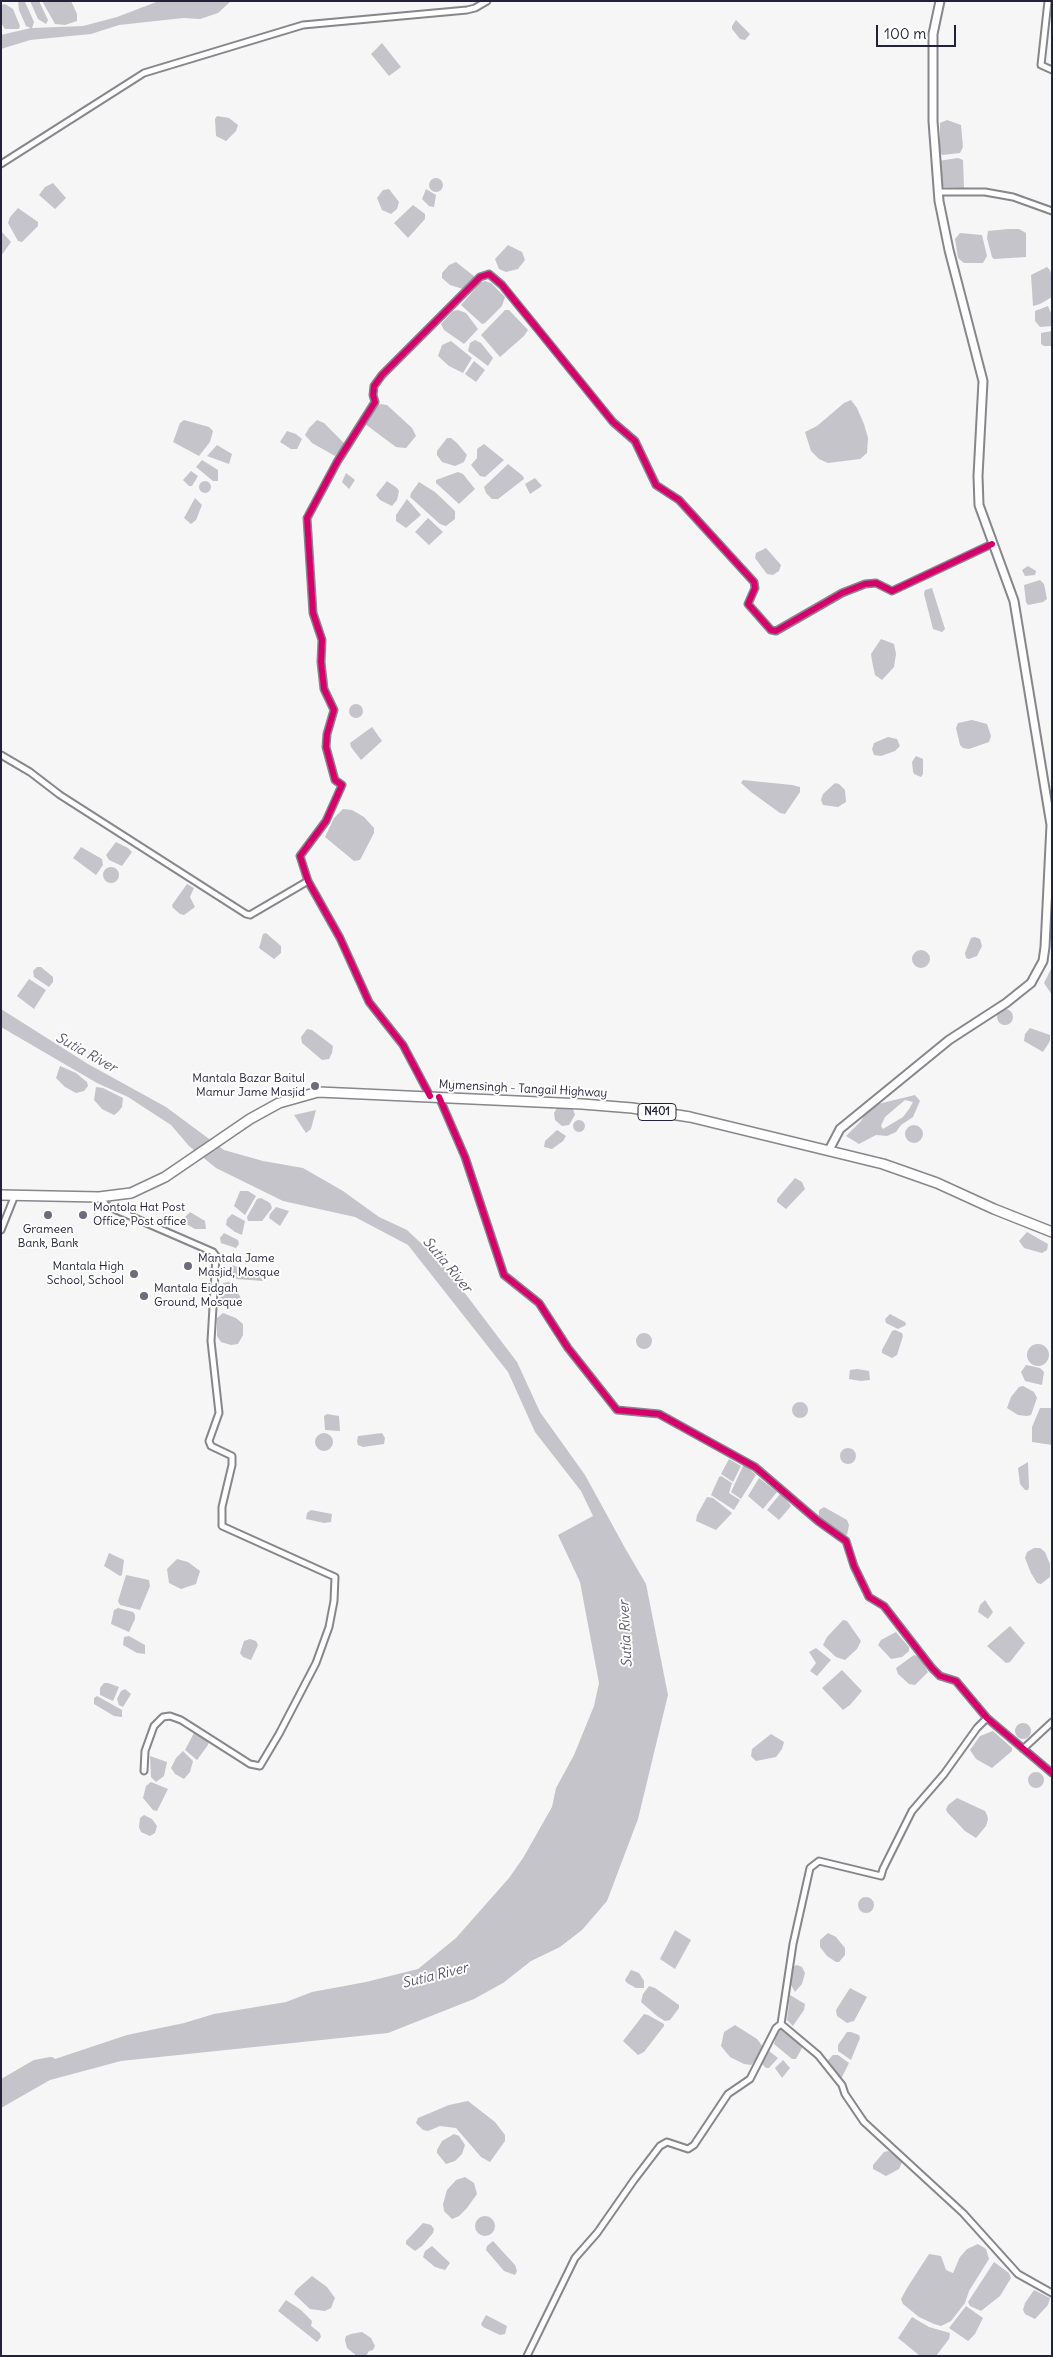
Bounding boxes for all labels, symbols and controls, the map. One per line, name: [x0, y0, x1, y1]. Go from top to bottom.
scale bar: [878, 15, 958, 47]
text: 100 m: [884, 24, 926, 43]
water label: Sutia River: [53, 1029, 119, 1077]
place label: Mantala Bazar Baitul Mamur Jame Masjid: [192, 1072, 305, 1100]
street label: Mymensingh - Tangail Highway: [438, 1077, 608, 1101]
marker: Mantala Bazar Baitul Mamur Jame Masjid: [309, 1080, 321, 1092]
road number: N401: [638, 1104, 676, 1120]
place label: Montola Hat Post Office, Post office: [93, 1201, 186, 1229]
marker: Grameen Bank, Bank: [42, 1209, 54, 1221]
marker: Montola Hat Post Office, Post office: [77, 1209, 89, 1221]
place label: Grameen Bank, Bank: [18, 1223, 78, 1251]
water label: Sutia River: [419, 1234, 475, 1296]
place label: Mantala Jame Masjid, Mosque: [198, 1252, 280, 1280]
place label: Mantala High School, School: [47, 1260, 124, 1288]
marker: Mantala Jame Masjid, Mosque: [182, 1260, 194, 1272]
marker: Mantala High School, School: [128, 1268, 140, 1280]
place label: Mantala Eidgah Ground, Mosque: [154, 1282, 242, 1310]
marker: Mantala Eidgah Ground, Mosque: [138, 1290, 150, 1302]
water label: Sutia River: [616, 1600, 636, 1668]
water label: Sutia River: [400, 1960, 470, 1992]

